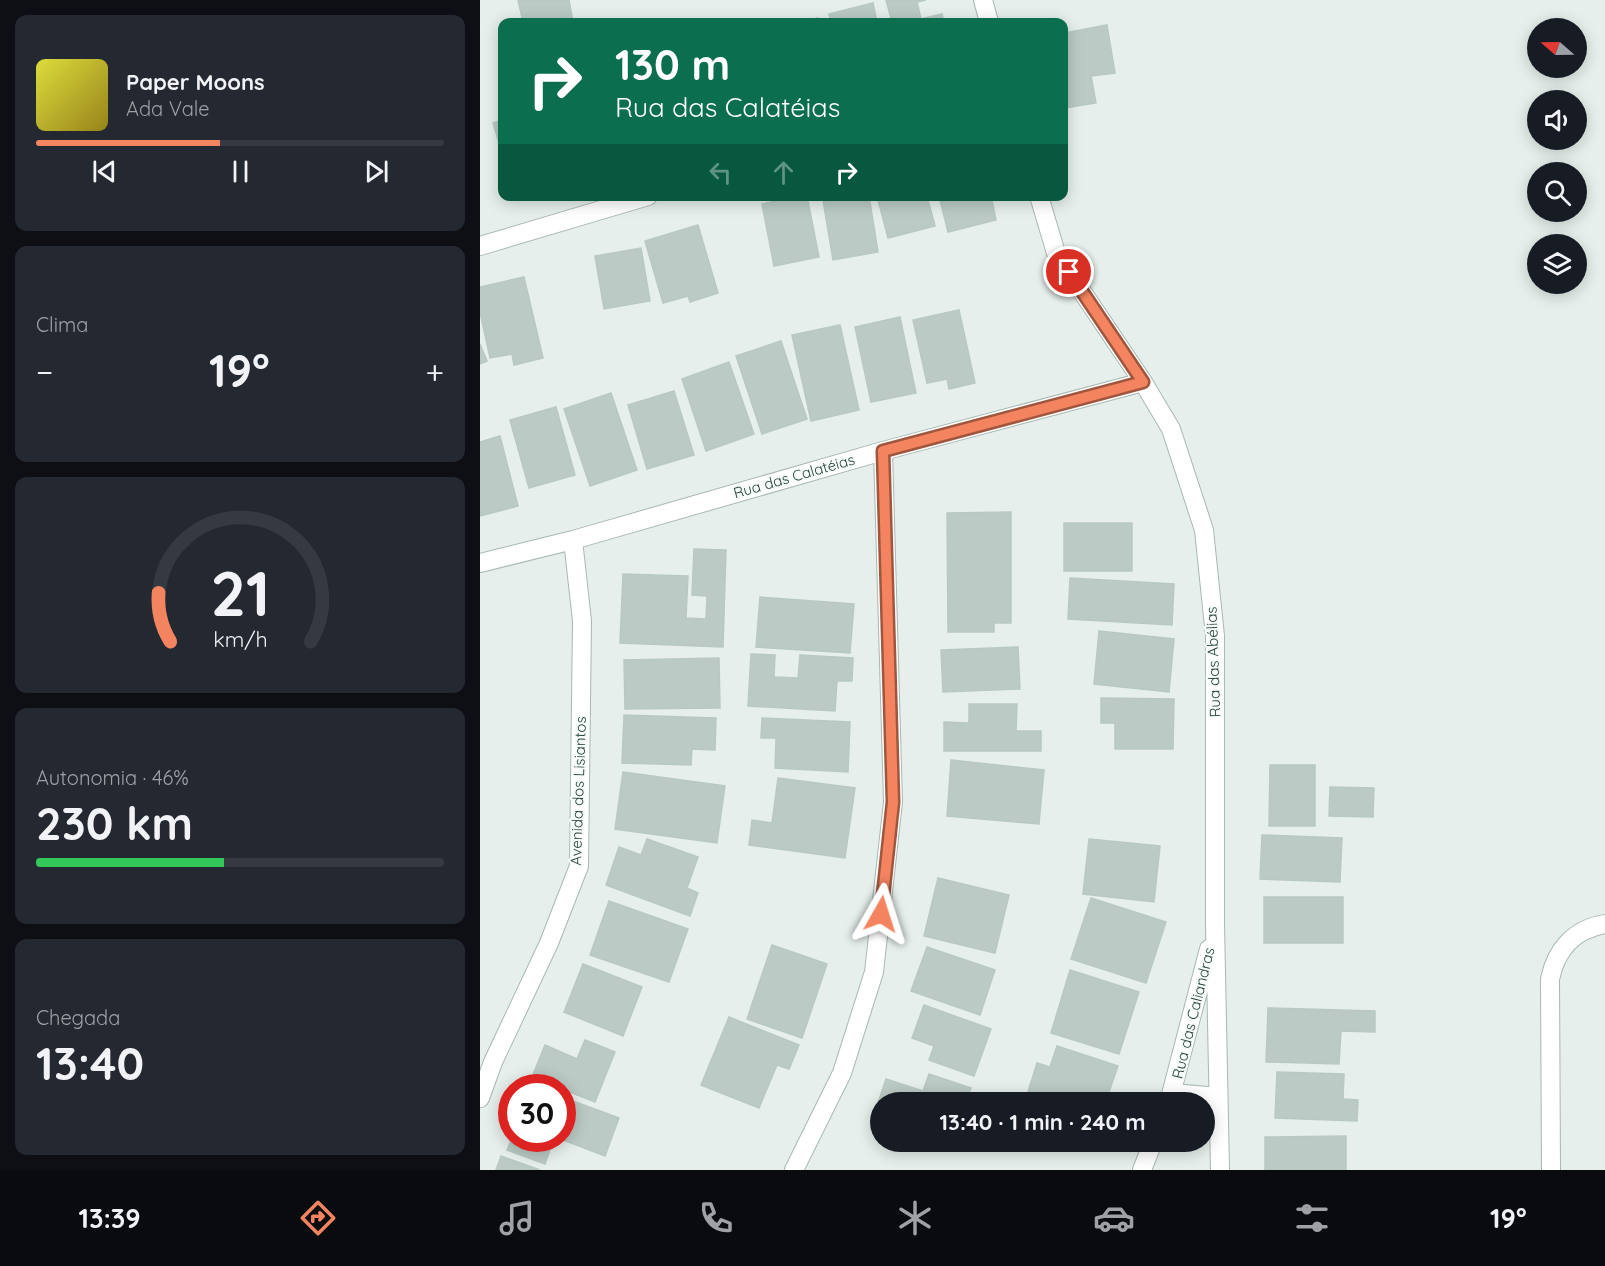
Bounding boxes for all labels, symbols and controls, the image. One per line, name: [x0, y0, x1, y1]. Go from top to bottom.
north arrow: [1527, 18, 1587, 78]
map controls: [1527, 18, 1587, 294]
text: 130 m: [615, 38, 730, 91]
icon: right: [516, 42, 594, 120]
text: Paper Moons: [126, 68, 265, 96]
text: Rua das Calatéias: [615, 90, 840, 124]
button: sound: [1527, 90, 1587, 150]
text: Ada Vale: [126, 96, 210, 121]
icon: previous: [88, 155, 121, 188]
icon: pause: [224, 155, 257, 188]
icon: next: [360, 155, 393, 188]
icon: left: [704, 156, 737, 189]
icon: ahead: [767, 156, 800, 189]
icon: right: [830, 156, 863, 189]
button: search: [1527, 162, 1587, 222]
button: layers: [1527, 234, 1587, 294]
pin: [1043, 246, 1094, 297]
icon: arrive: [1052, 255, 1085, 288]
text: Clima: [36, 312, 88, 337]
text: 19°: [209, 342, 270, 398]
text: −: [36, 351, 53, 392]
text: +: [425, 351, 444, 392]
street label: Rua das Calatéias: [731, 450, 857, 502]
text: 21: [210, 554, 270, 632]
street label: Rua das Abélias: [1202, 606, 1224, 718]
text: km/h: [213, 626, 267, 652]
street label: Avenida dos Lisiantos: [566, 716, 590, 866]
text: Autonomia · 46%: [36, 765, 189, 790]
text: 230 km: [36, 795, 193, 851]
position arrow: [849, 882, 913, 946]
street label: Rua das Caliandras: [1167, 945, 1219, 1081]
text: Chegada: [36, 1005, 120, 1030]
text: 13:40: [36, 1035, 144, 1091]
speed limit sign: 30: [498, 1074, 576, 1152]
text: 13:40 · 1 min · 240 m: [940, 1108, 1145, 1136]
icon: directions: [297, 1197, 339, 1239]
icon: music: [496, 1197, 538, 1239]
icon: phone: [695, 1197, 737, 1239]
icon: climate: [894, 1197, 936, 1239]
icon: car: [1093, 1197, 1135, 1239]
icon: filters: [1291, 1197, 1333, 1239]
text: 13:39: [78, 1201, 141, 1235]
text: 19°: [1490, 1201, 1527, 1235]

